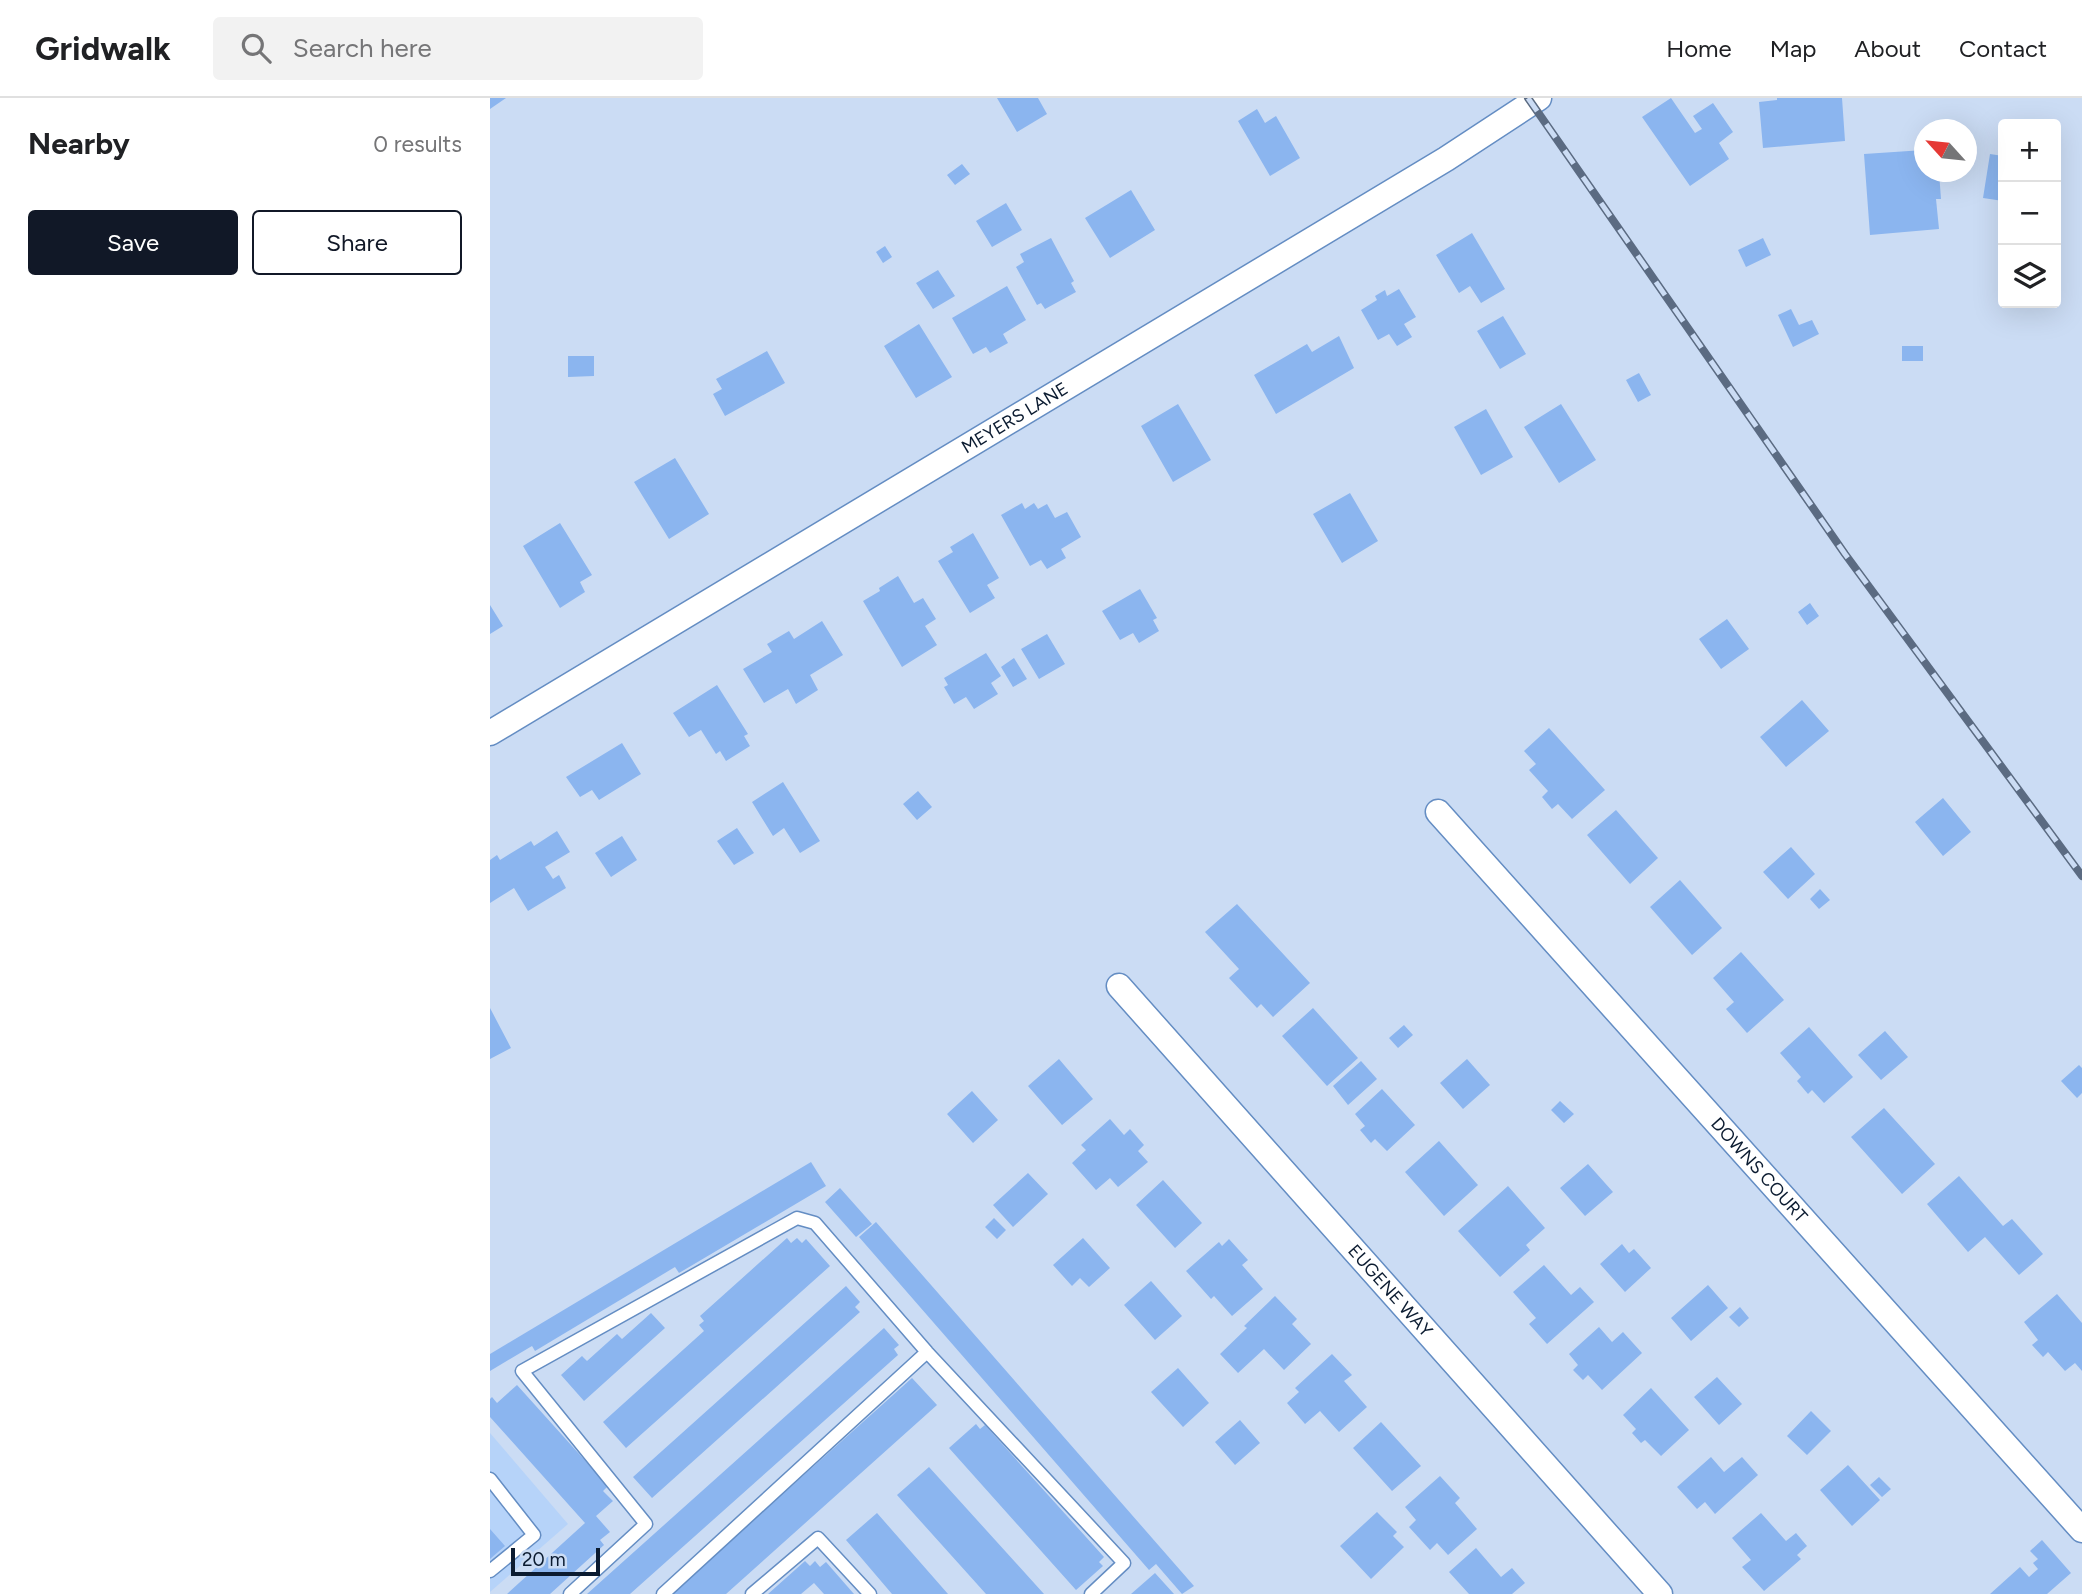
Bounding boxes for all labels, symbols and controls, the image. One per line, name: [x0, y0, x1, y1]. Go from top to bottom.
search box: [213, 17, 703, 80]
text: Gridwalk: [35, 29, 171, 68]
icon: search: [237, 29, 275, 67]
text: Search here: [293, 32, 432, 64]
text: Home: [1666, 34, 1732, 63]
text: Map: [1770, 34, 1816, 63]
text: About: [1854, 34, 1921, 63]
text: Contact: [1959, 34, 2047, 63]
north arrow: [1914, 119, 1977, 182]
map controls: [1998, 119, 2061, 308]
button: +: [1998, 119, 2061, 182]
text: Nearby: [28, 125, 130, 162]
text: 0 results: [373, 130, 462, 158]
button: −: [1998, 182, 2061, 245]
button: Save: [28, 210, 238, 275]
button: Share: [252, 210, 462, 275]
button: layers: [1998, 245, 2061, 308]
street label: MEYERS LANE: [957, 378, 1072, 458]
street label: DOWNS COURT: [1706, 1113, 1812, 1227]
street label: EUGENE WAY: [1343, 1240, 1437, 1342]
scale bar: [511, 1545, 600, 1577]
text: 20 m: [522, 1548, 566, 1571]

